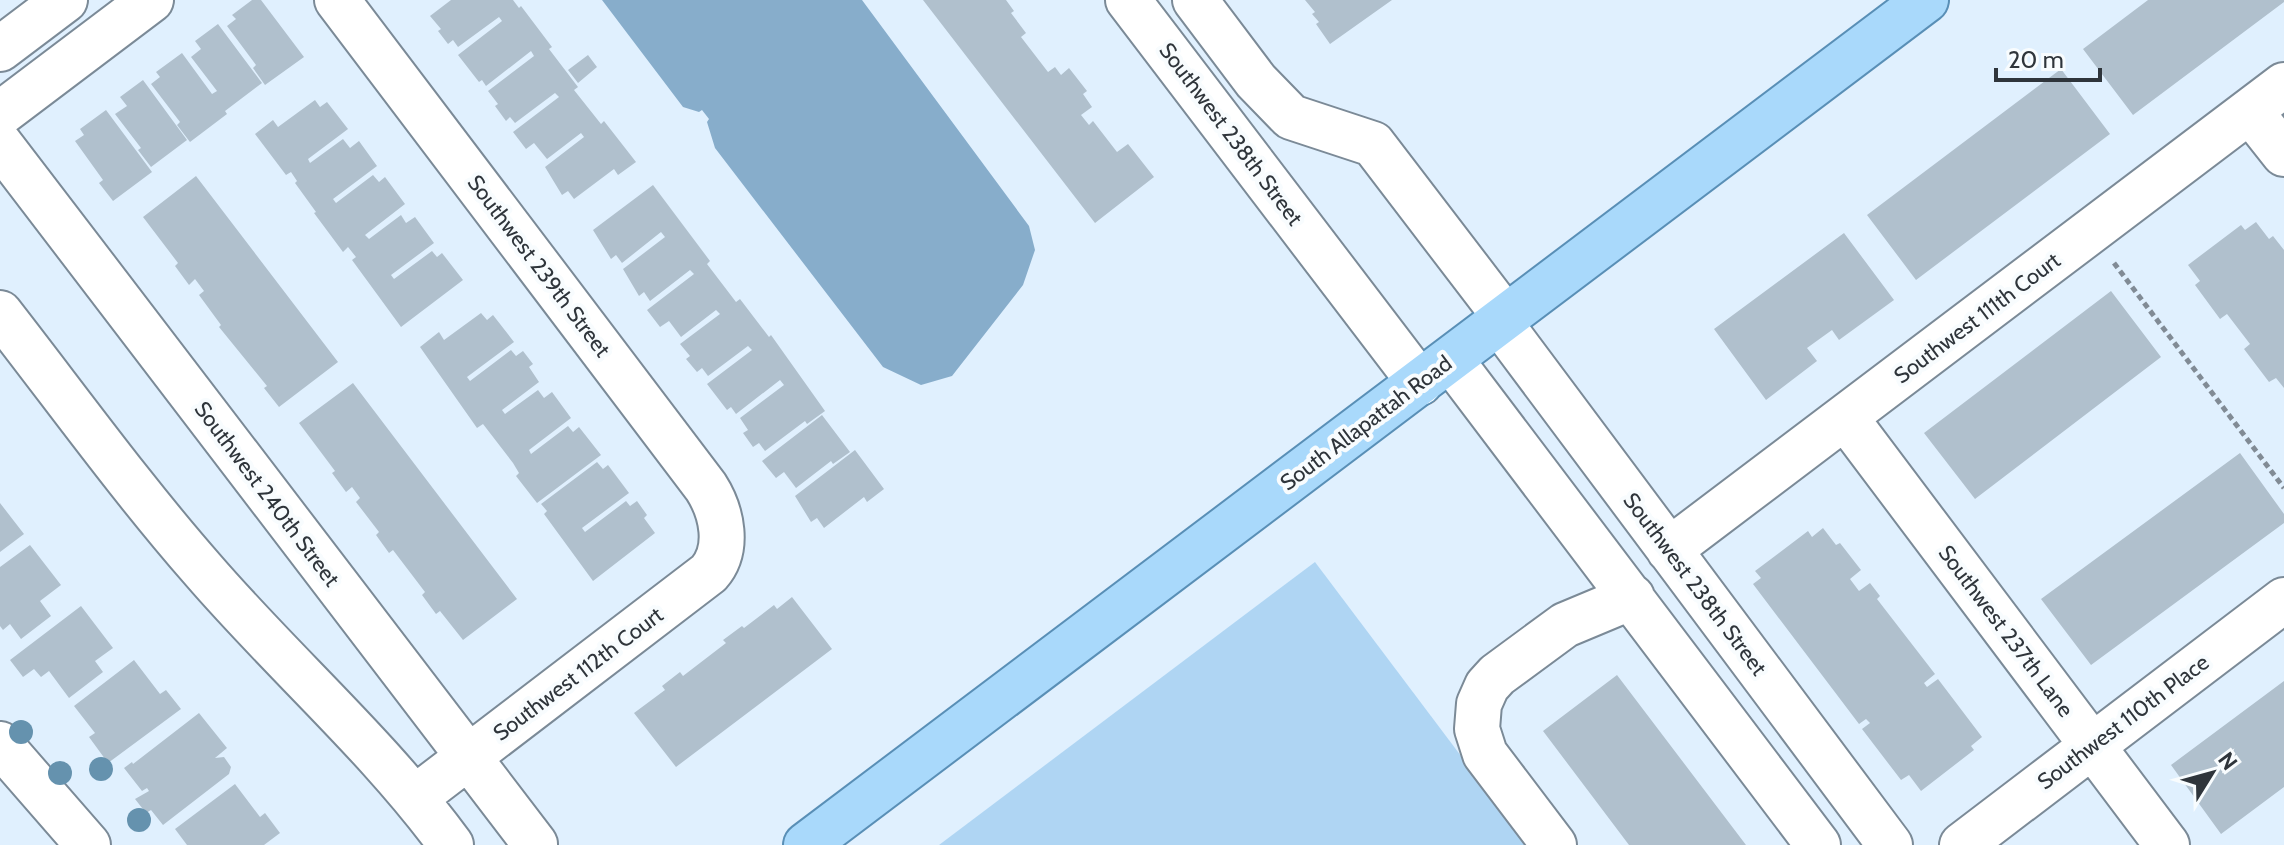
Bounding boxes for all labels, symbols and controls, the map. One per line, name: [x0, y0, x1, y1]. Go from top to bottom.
scale bar: [1996, 32, 2100, 82]
street label: Southwest 238th Street: [1153, 37, 1309, 231]
text: 20 m: [2008, 45, 2064, 74]
street label: Southwest 239th Street: [462, 170, 617, 363]
street label: Southwest 111th Court: [1889, 246, 2066, 389]
street label: South Allapattah Road: [1275, 350, 1457, 496]
street label: Southwest 240th Street: [189, 396, 346, 592]
street label: Southwest 238th Street: [1617, 487, 1773, 681]
street label: Southwest 237th Lane: [1933, 540, 2079, 722]
street label: Southwest 112th Court: [488, 601, 669, 747]
street label: Southwest 110th Place: [2032, 649, 2214, 795]
north arrow: [2172, 733, 2252, 813]
text: N: [2212, 747, 2243, 776]

